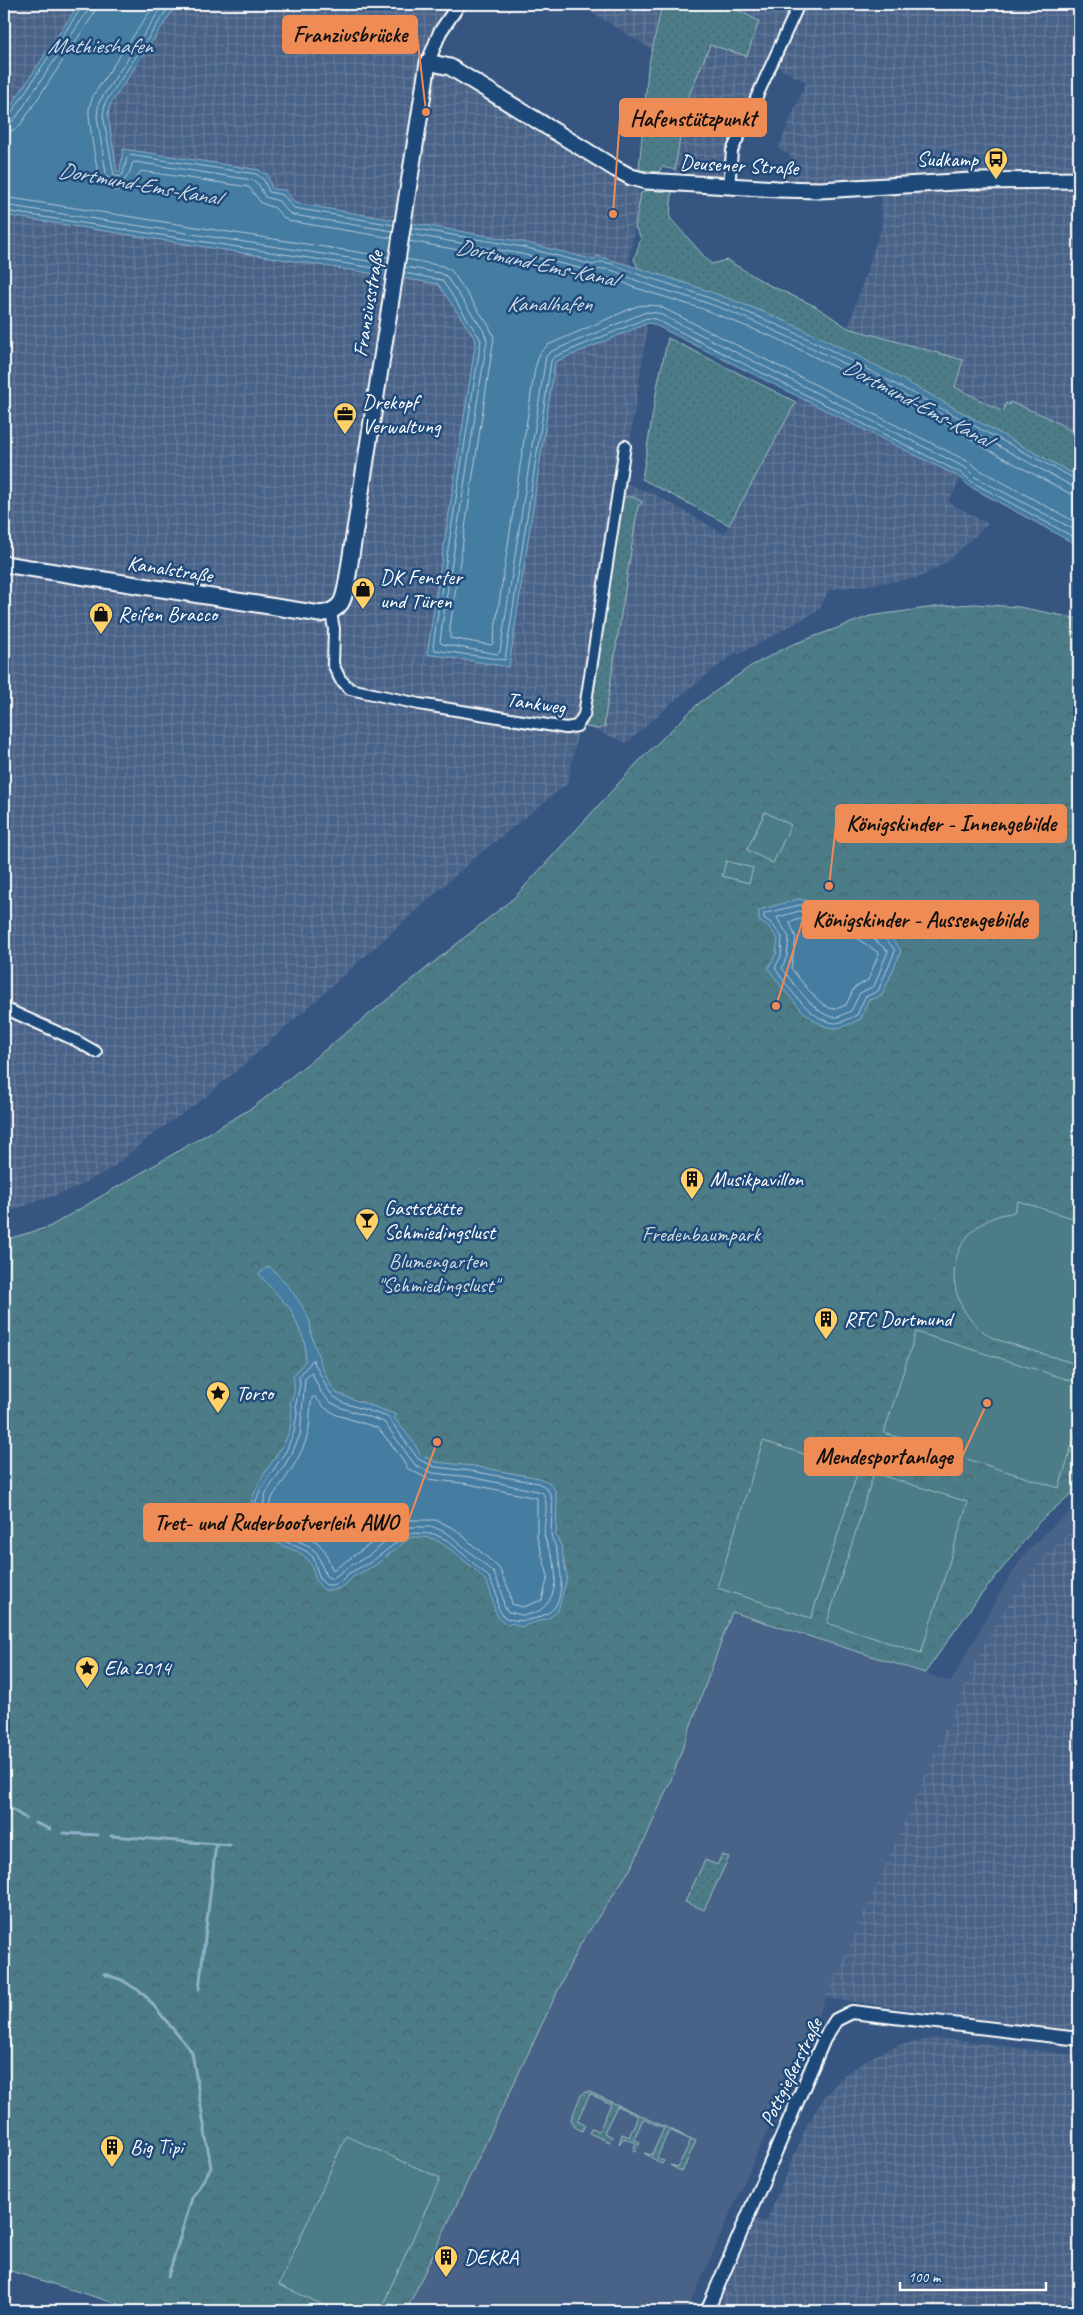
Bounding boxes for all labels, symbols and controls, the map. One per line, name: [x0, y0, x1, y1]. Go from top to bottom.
callout: Franziusbrücke: [283, 16, 417, 53]
text: Franziusbrücke: [293, 21, 410, 49]
water label: Mathieshafen: [48, 32, 154, 60]
callout: Hafenstützpunkt: [620, 99, 766, 136]
text: Hafenstützpunkt: [630, 105, 760, 133]
place label: Sudkamp: [916, 146, 979, 172]
bus stop icon: Sudkamp: [983, 146, 1009, 180]
street label: Deusener Straße: [679, 149, 801, 181]
water label: Dortmund-Ems-Kanal: [56, 156, 229, 213]
water label: Dortmund-Ems-Kanal: [453, 232, 626, 295]
street label: Franziusstraße: [347, 247, 390, 359]
water label: Kanalhafen: [507, 290, 593, 318]
water label: Dortmund-Ems-Kanal: [839, 352, 1002, 457]
place label: Drekopf Verwaltung: [362, 389, 442, 439]
office icon: Drekopf Verwaltung: [332, 401, 358, 435]
street label: Kanalstraße: [126, 549, 216, 589]
place label: DK Fenster und Türen: [380, 564, 464, 614]
shop icon: DK Fenster und Türen: [350, 576, 376, 610]
shop icon: Reifen Bracco: [88, 601, 114, 635]
place label: Reifen Bracco: [118, 601, 220, 627]
street label: Tankweg: [505, 686, 569, 720]
callout: Königskinder - Innengebilde: [836, 805, 1066, 842]
text: Königskinder - Innengebilde: [846, 810, 1058, 838]
callout: Königskinder - Aussengebilde: [803, 901, 1038, 938]
text: Königskinder - Aussengebilde: [812, 906, 1029, 934]
building icon: Musikpavillon: [679, 1166, 705, 1200]
place label: Musikpavillon: [710, 1166, 804, 1192]
place label: Gaststätte Schmiedingslust: [384, 1195, 497, 1245]
bar icon: Gaststätte Schmiedingslust: [354, 1207, 380, 1241]
park label: Fredenbaumpark: [642, 1221, 761, 1247]
park label: Blumengarten "Schmiedingslust": [378, 1248, 502, 1298]
building icon: RFC Dortmund: [813, 1306, 839, 1340]
place label: RFC Dortmund: [844, 1306, 956, 1332]
place icon: Torso: [205, 1380, 231, 1414]
place label: Torso: [236, 1380, 276, 1406]
callout: Mendesportanlage: [805, 1438, 962, 1475]
text: Mendesportanlage: [815, 1443, 954, 1471]
callout: Tret- und Ruderbootverleih AWO: [144, 1504, 408, 1541]
text: Tret- und Ruderbootverleih AWO: [154, 1509, 401, 1537]
place icon: Ela 2014: [74, 1655, 100, 1689]
place label: Ela 2014: [104, 1655, 173, 1681]
street label: Pottgießerstraße: [754, 2012, 829, 2130]
building icon: Big Tipi: [99, 2134, 125, 2168]
place label: Big Tipi: [130, 2134, 186, 2160]
building icon: DEKRA: [433, 2244, 459, 2278]
place label: DEKRA: [464, 2244, 519, 2270]
scale bar: [900, 2260, 1047, 2292]
text: 100 m: [908, 2268, 942, 2287]

